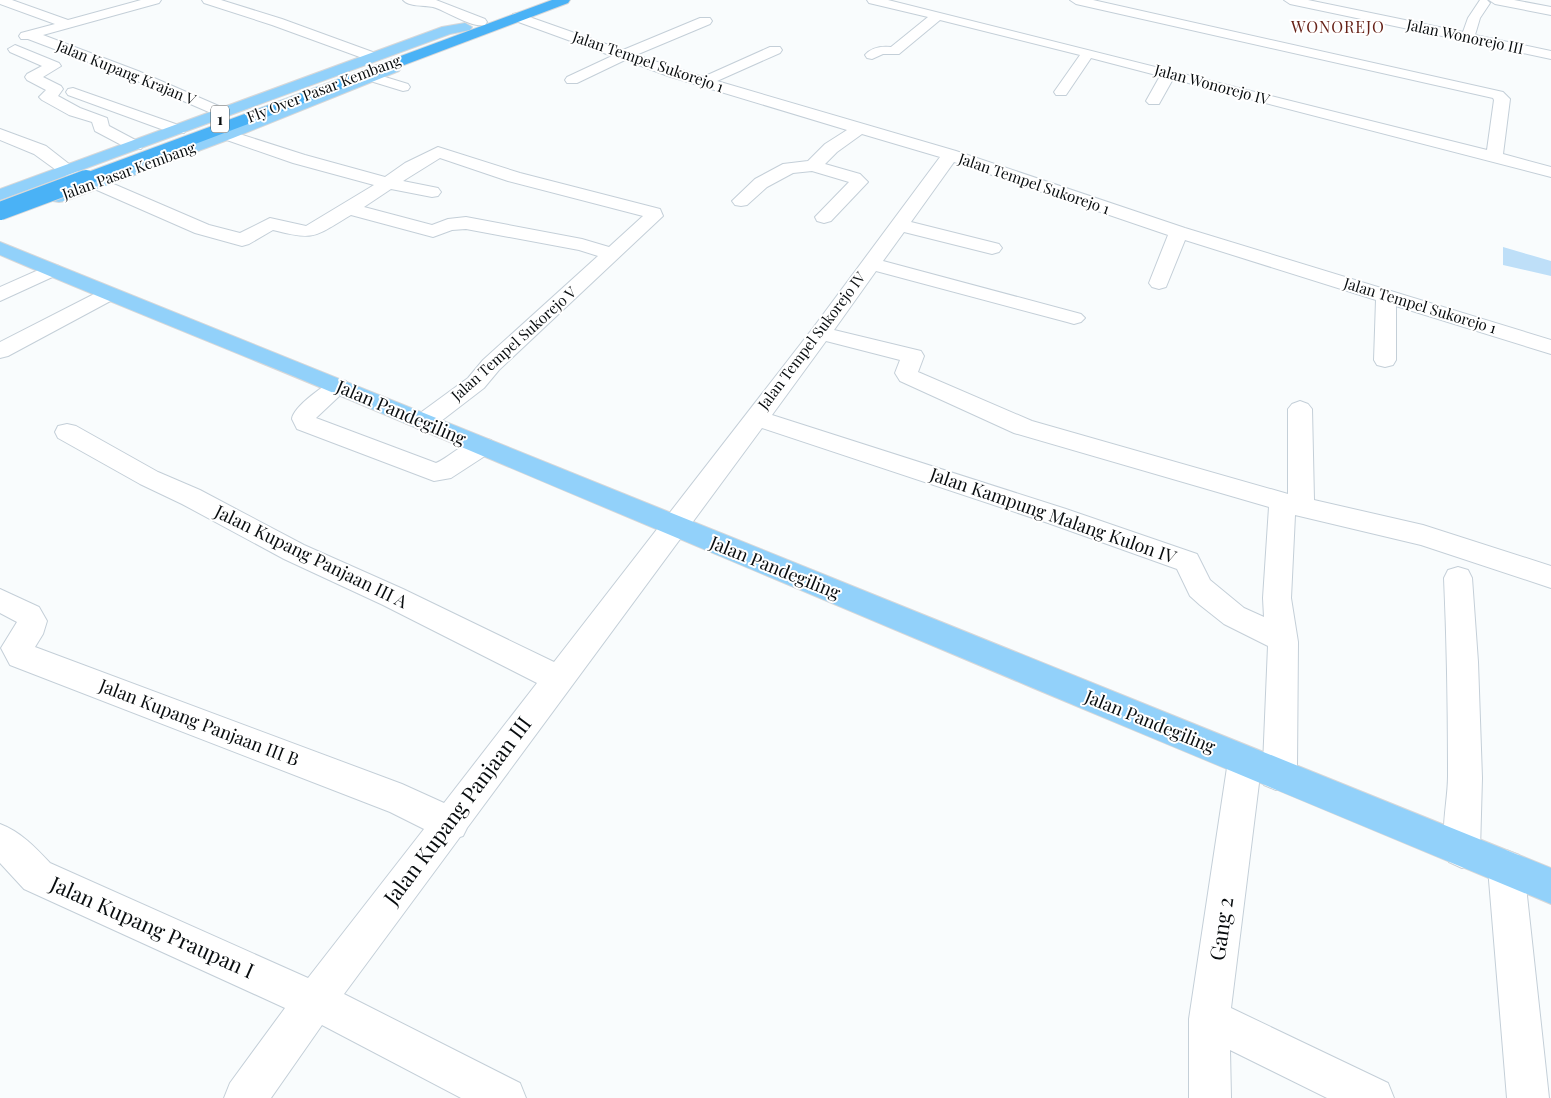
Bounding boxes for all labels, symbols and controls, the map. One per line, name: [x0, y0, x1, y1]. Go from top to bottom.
street label: Jalan Wonorejo III: [1404, 14, 1526, 58]
district label: WONOREJO: [1290, 16, 1385, 37]
street label: Jalan Tempel Sukorejo 1: [569, 25, 727, 96]
street label: Jalan Kupang Krajan V: [53, 35, 200, 109]
street label: Fly Over Pasar Kembang: [244, 49, 404, 127]
street label: Jalan Wonorejo IV: [1152, 59, 1273, 109]
road number: 1: [211, 106, 229, 132]
street label: Jalan Pasar Kembang: [58, 137, 198, 204]
street label: Jalan Tempel Sukorejo 1: [955, 147, 1113, 218]
street label: Jalan Tempel Sukorejo IV: [752, 267, 870, 414]
street label: Jalan Tempel Sukorejo 1: [1341, 272, 1499, 338]
street label: Jalan Tempel Sukorejo V: [446, 281, 581, 405]
street label: Jalan Pandegiling: [332, 374, 470, 450]
street label: Jalan Kampung Malang Kulon IV: [926, 461, 1180, 569]
street label: Jalan Kupang Panjaan III A: [210, 498, 412, 614]
street label: Jalan Pandegiling: [706, 530, 845, 604]
street label: Jalan Kupang Panjaan III B: [95, 673, 303, 771]
street label: Jalan Pandegiling: [1081, 684, 1220, 758]
street label: Jalan Kupang Panjaan III: [376, 710, 537, 911]
street label: Jalan Kupang Praupan I: [46, 868, 259, 984]
street label: Gang 2: [1202, 895, 1238, 962]

